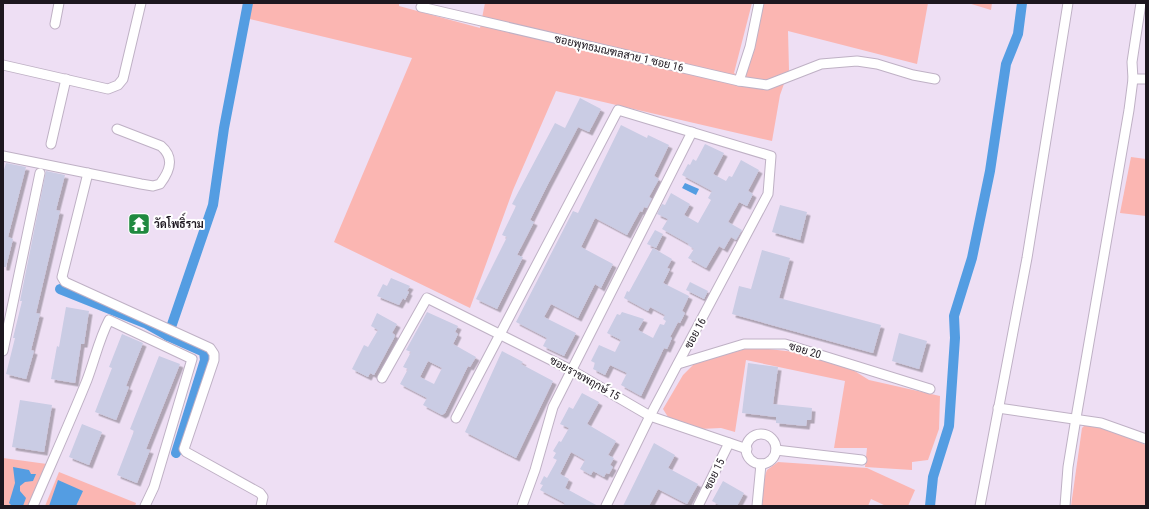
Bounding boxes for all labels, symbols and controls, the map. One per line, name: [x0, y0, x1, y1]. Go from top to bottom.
street label: ซอยพุทธมณฑลสาย 1 ซอย 16: [553, 32, 685, 77]
temple icon: วัดโพธิ์ราม: [126, 211, 152, 237]
place label: วัดโพธิ์ราม: [154, 212, 204, 231]
street label: ซอย 16: [682, 316, 709, 351]
street label: ซอย 20: [787, 339, 822, 362]
street label: ซอยราชพฤกษ์ 15: [547, 352, 623, 403]
street label: ซอย 15: [701, 457, 728, 492]

